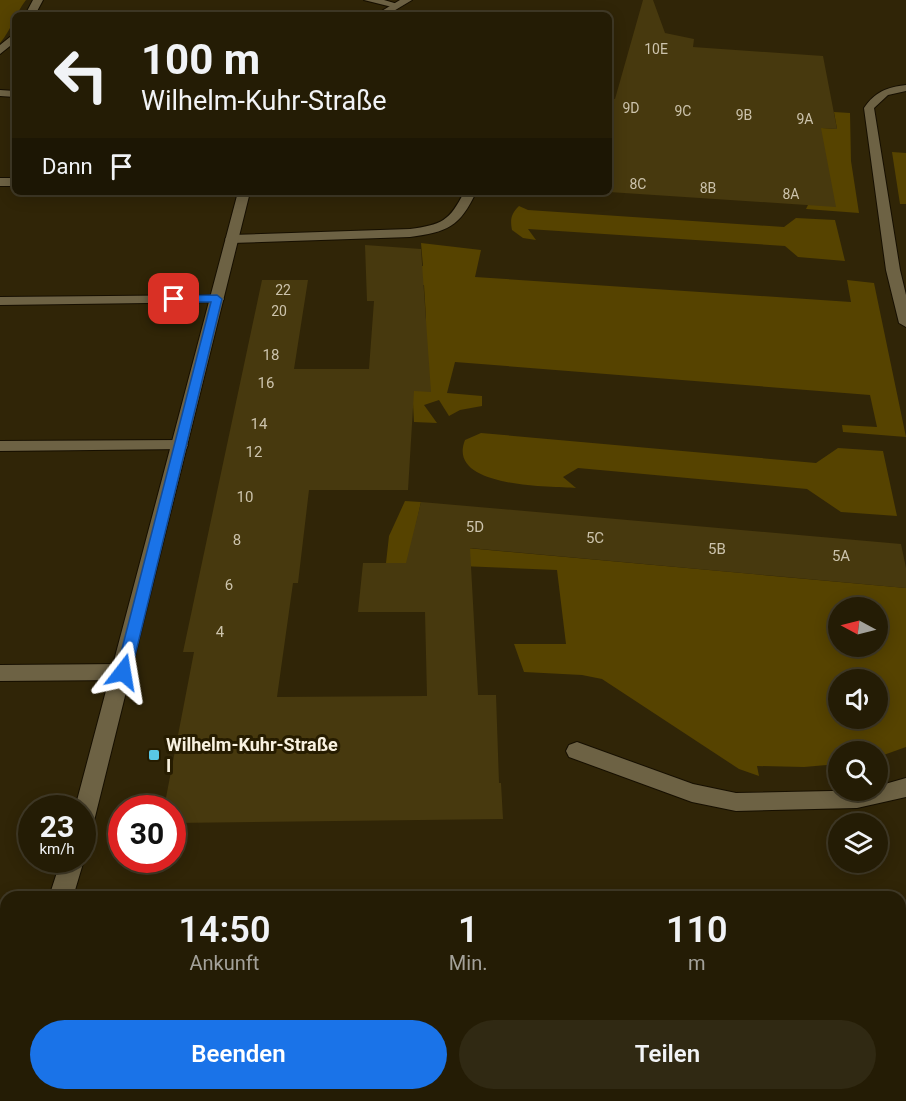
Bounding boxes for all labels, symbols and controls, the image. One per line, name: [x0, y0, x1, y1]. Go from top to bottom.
text: 100 m: [141, 35, 260, 84]
icon: left: [42, 36, 120, 114]
house number: 10E: [644, 41, 668, 57]
text: Wilhelm-Kuhr-Straße: [141, 85, 387, 117]
house number: 9D: [622, 100, 640, 116]
house number: 9C: [675, 103, 691, 119]
house number: 9B: [736, 107, 752, 123]
house number: 9A: [796, 111, 814, 127]
icon: arrive: [105, 150, 138, 183]
text: Dann: [42, 154, 93, 179]
house number: 8C: [630, 176, 646, 192]
house number: 8B: [700, 180, 716, 196]
house number: 8A: [782, 186, 800, 202]
pin: [148, 273, 199, 324]
icon: arrive: [157, 282, 190, 315]
house number: 22: [275, 282, 291, 298]
house number: 20: [271, 303, 287, 319]
house number: 18: [263, 346, 279, 364]
house number: 16: [258, 374, 274, 392]
house number: 14: [251, 415, 268, 433]
house number: 12: [246, 443, 262, 461]
house number: 10: [237, 488, 253, 506]
house number: 5D: [466, 518, 484, 536]
house number: 5C: [586, 529, 604, 547]
house number: 8: [233, 531, 241, 549]
house number: 5B: [708, 540, 726, 558]
house number: 5A: [832, 547, 850, 565]
house number: 6: [225, 576, 233, 594]
north arrow: [828, 597, 888, 657]
map controls: [828, 597, 888, 873]
house number: 4: [216, 623, 225, 641]
position arrow: [91, 640, 155, 704]
button: sound: [828, 669, 888, 729]
place label: Wilhelm-Kuhr-Straße I: [166, 734, 338, 776]
button: search: [828, 741, 888, 801]
marker: Wilhelm-Kuhr-Straße I: [147, 748, 161, 762]
speed limit sign: 30: [108, 795, 186, 873]
text: 23: [40, 809, 74, 844]
button: layers: [828, 813, 888, 873]
text: km/h: [39, 840, 75, 858]
text: 14:50: [178, 909, 270, 951]
text: 1: [458, 909, 478, 951]
text: 110: [666, 909, 728, 951]
text: Ankunft: [190, 951, 259, 975]
text: Min.: [449, 951, 488, 975]
text: m: [688, 951, 706, 975]
button: Beenden: [30, 1020, 447, 1089]
button: Teilen: [459, 1020, 876, 1089]

